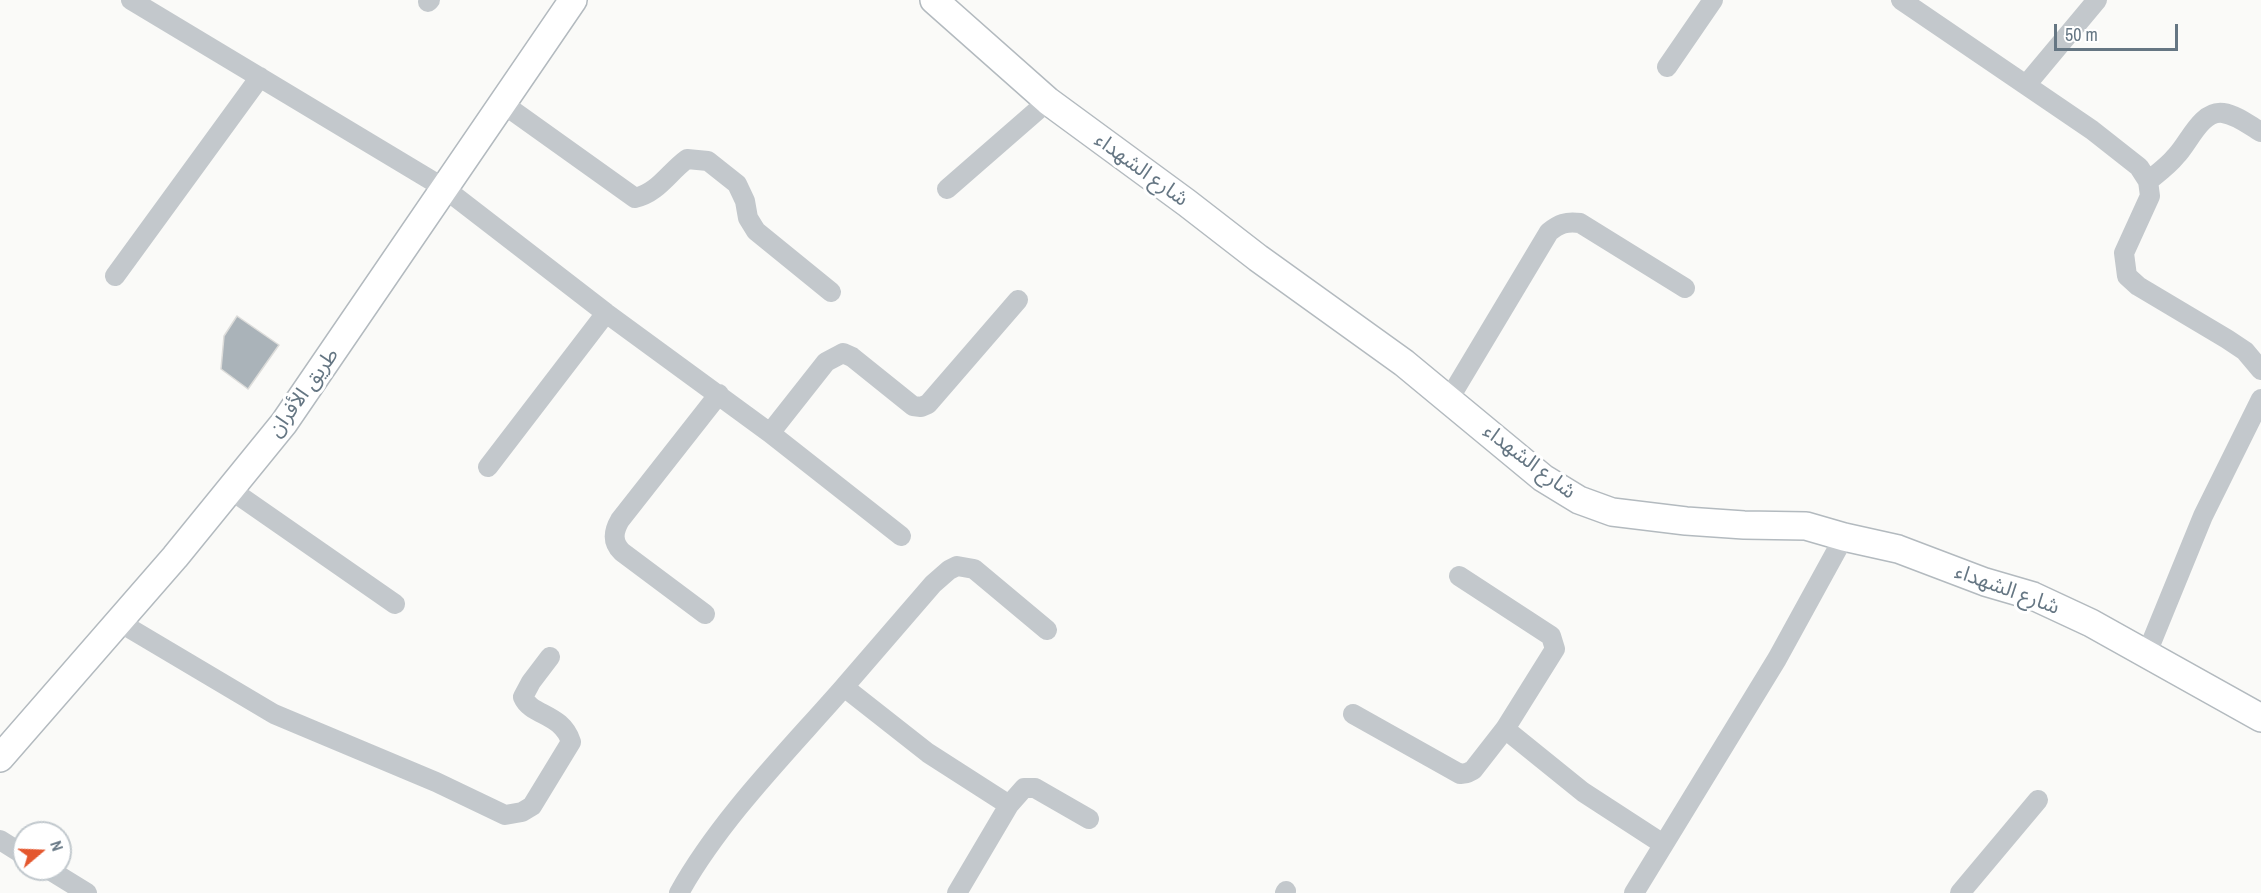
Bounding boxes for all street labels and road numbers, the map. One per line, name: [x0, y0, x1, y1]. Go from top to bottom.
street label: شارع الشهداء: [1089, 128, 1193, 212]
street label: طريق الأفران: [263, 344, 345, 442]
street label: شارع الشهداء: [1478, 419, 1580, 505]
street label: شارع الشهداء: [1951, 559, 2063, 621]

